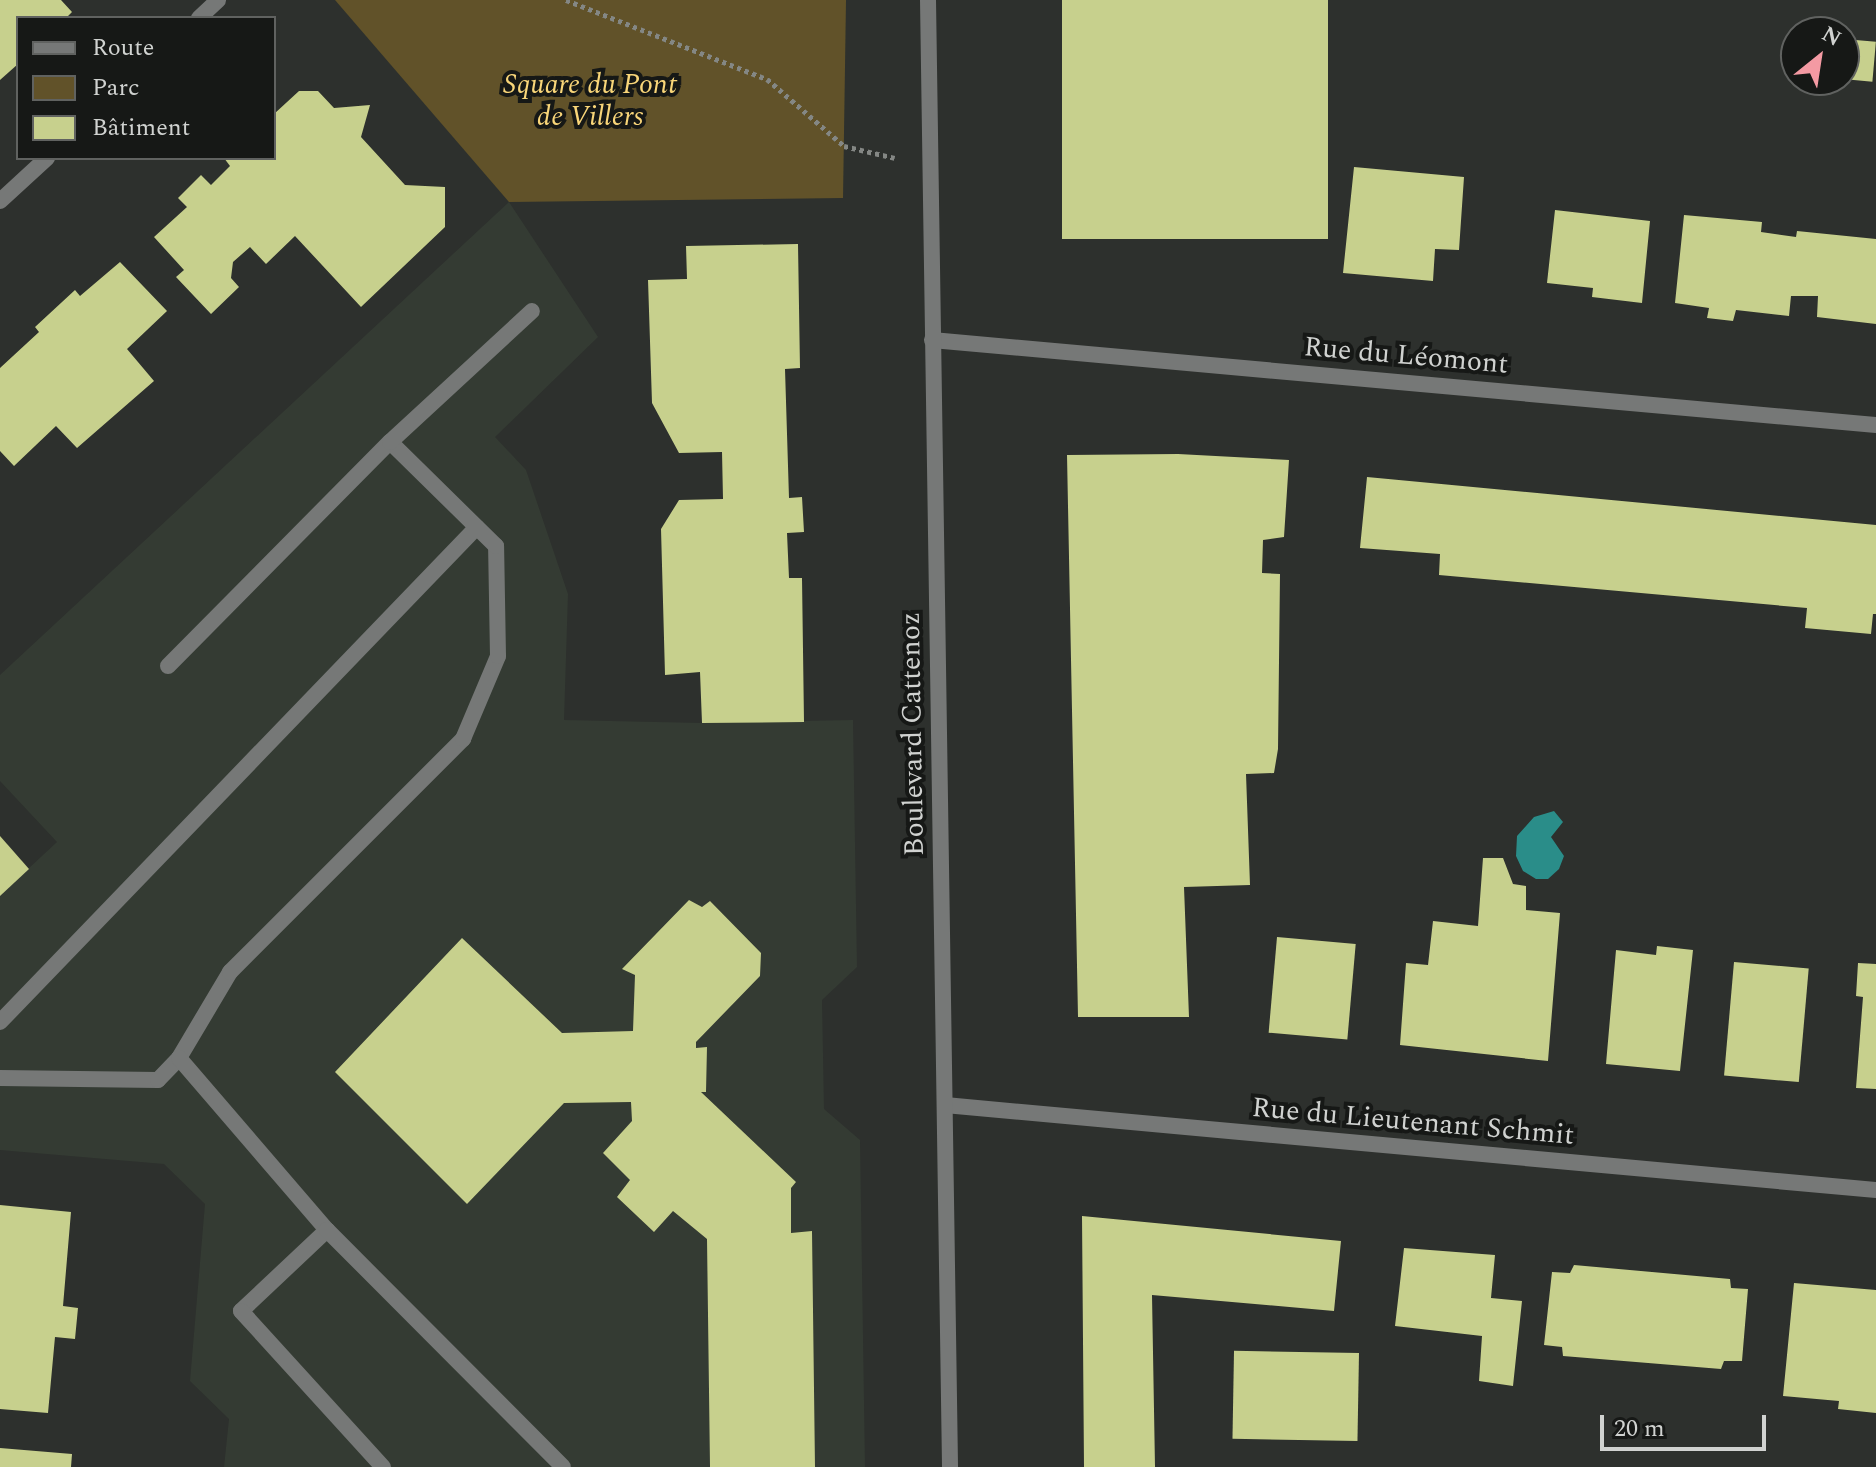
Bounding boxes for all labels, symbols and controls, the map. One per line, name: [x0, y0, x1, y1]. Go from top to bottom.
legend: [16, 16, 276, 160]
north arrow: [1780, 16, 1860, 96]
text: N: [1815, 18, 1847, 55]
text: Route: [92, 30, 154, 66]
park label: Square du Pont de Villers: [503, 68, 677, 134]
text: Parc: [92, 70, 140, 106]
text: Bâtiment: [92, 110, 190, 146]
street label: Rue du Léomont: [1302, 330, 1510, 382]
street label: Boulevard Cattenoz: [894, 612, 932, 856]
street label: Rue du Lieutenant Schmit: [1251, 1091, 1575, 1153]
scale bar: [1604, 1399, 1770, 1449]
text: 20 m: [1614, 1411, 1665, 1447]

